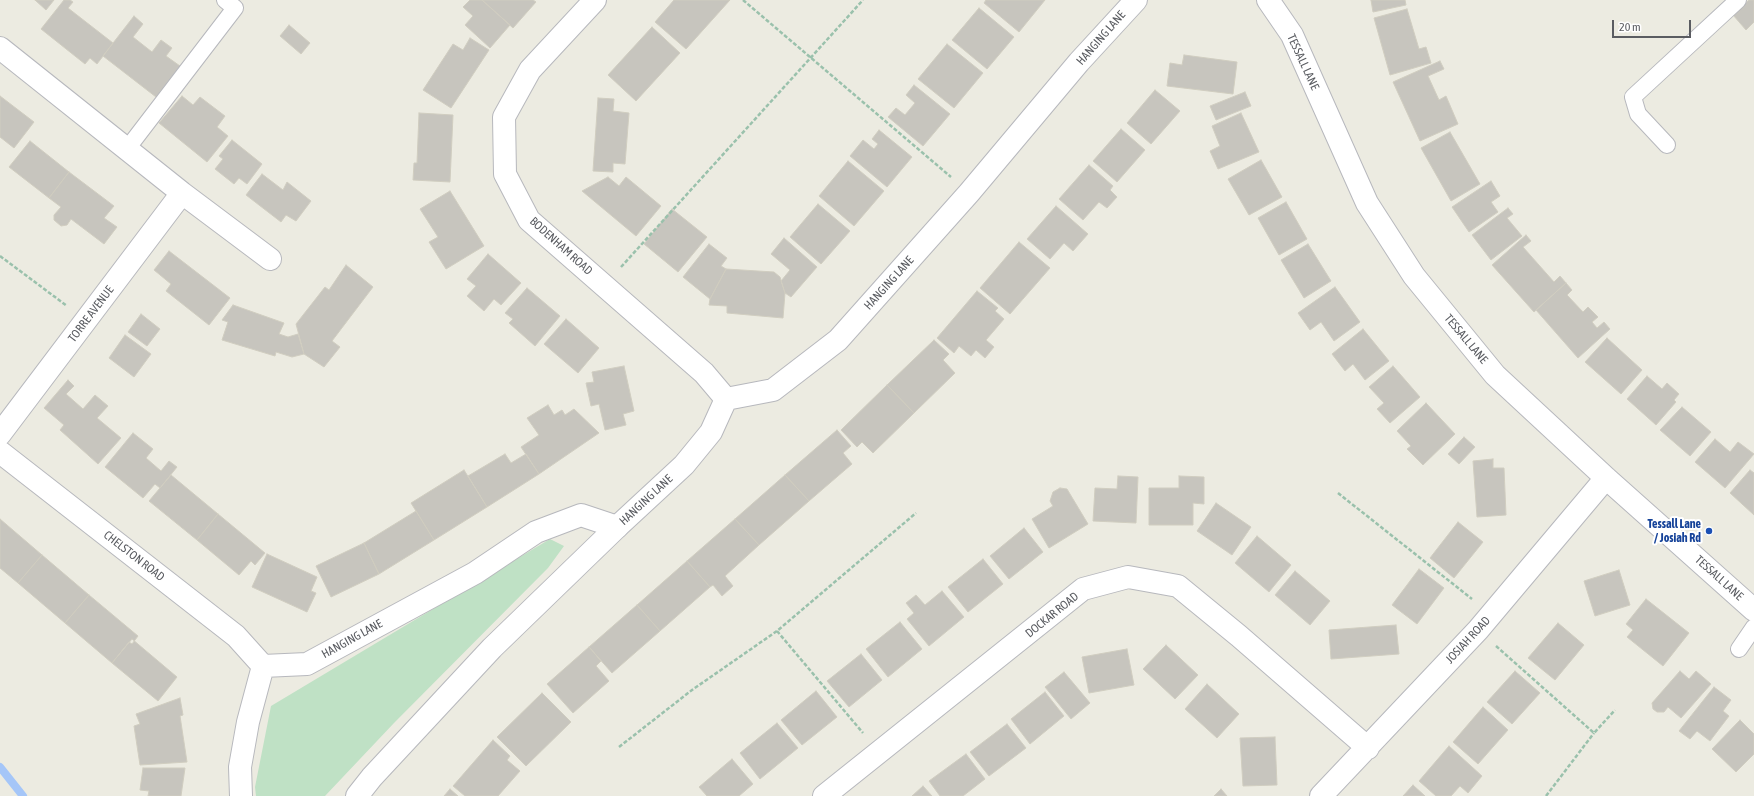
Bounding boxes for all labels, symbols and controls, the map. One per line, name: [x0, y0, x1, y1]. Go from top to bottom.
street label: HANGING LANE: [1074, 8, 1128, 68]
scale bar: [1614, 12, 1693, 38]
text: 20 m: [1619, 20, 1641, 34]
street label: TESSALL LANE: [1284, 32, 1322, 92]
street label: BODENHAM ROAD: [527, 214, 595, 278]
street label: HANGING LANE: [861, 253, 917, 313]
street label: TORRE AVENUE: [65, 283, 117, 345]
street label: TESSALL LANE: [1441, 311, 1491, 367]
street label: HANGING LANE: [617, 472, 675, 528]
place label: Tessall Lane / Josiah Rd: [1647, 517, 1701, 545]
marker: Tessall Lane / Josiah Rd: [1704, 526, 1714, 536]
street label: CHELSTON ROAD: [101, 528, 167, 584]
street label: TESSALL LANE: [1692, 553, 1746, 603]
street label: DOCKAR ROAD: [1023, 589, 1081, 641]
street label: JOSIAH ROAD: [1443, 614, 1493, 666]
street label: HANGING LANE: [319, 616, 385, 662]

